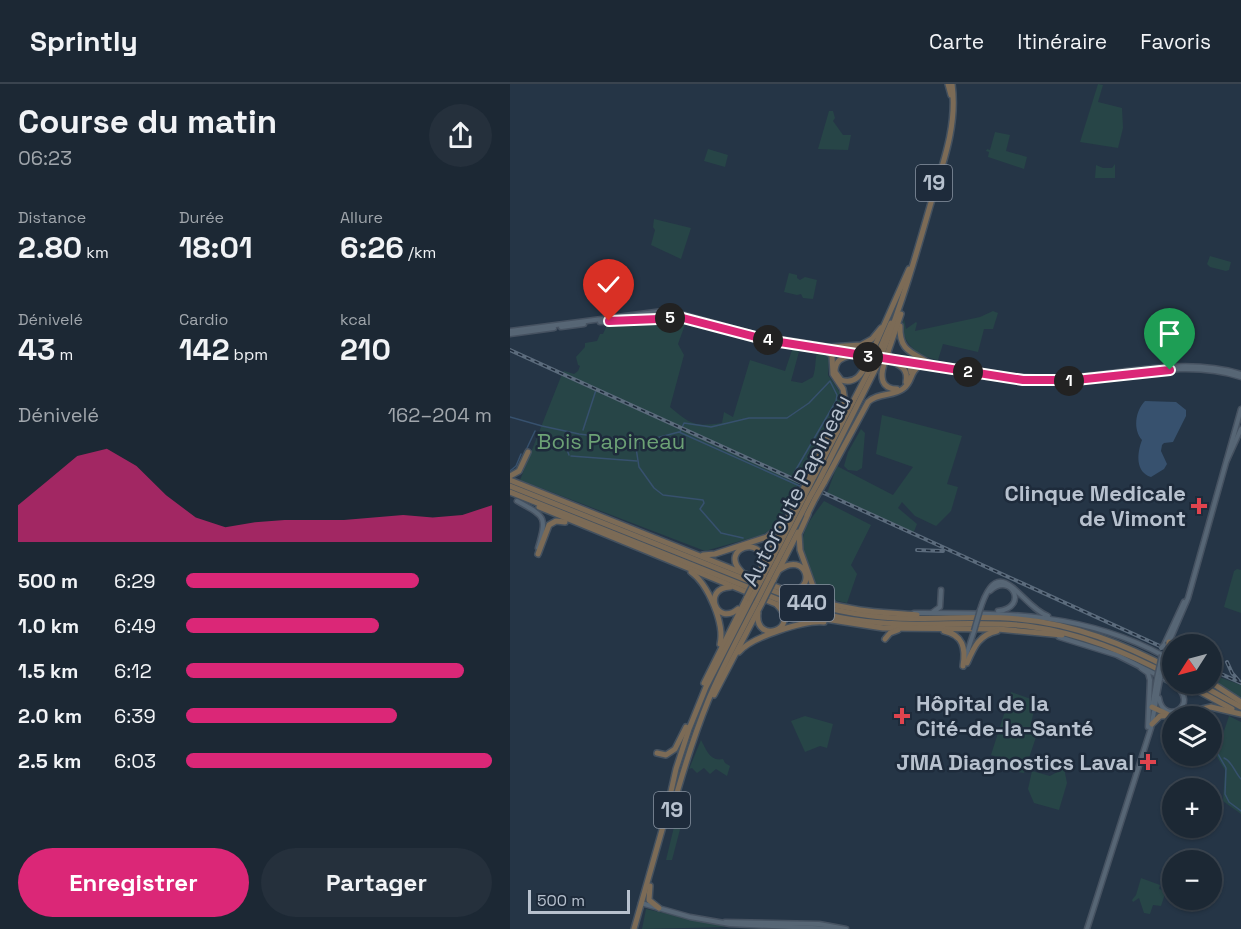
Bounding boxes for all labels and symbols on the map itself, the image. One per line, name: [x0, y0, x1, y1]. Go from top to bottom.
road number: 19: [916, 165, 952, 201]
pin: [583, 259, 634, 321]
pin: 5: [655, 303, 685, 333]
pin: [1144, 308, 1195, 370]
pin: 4: [753, 325, 783, 355]
pin: 3: [853, 342, 883, 372]
pin: 2: [953, 357, 983, 387]
pin: 1: [1054, 366, 1084, 396]
street label: Autoroute Papineau: [736, 389, 856, 591]
park label: Bois Papineau: [537, 427, 685, 455]
place label: Clinque Medicale de Vimont: [1005, 479, 1186, 532]
marker: Clinque Medicale de Vimont: [1190, 497, 1208, 515]
road number: 440: [780, 585, 834, 621]
north arrow: [1162, 634, 1222, 694]
place label: Hôpital de la Cité-de-la-Santé: [916, 689, 1094, 742]
marker: Hôpital de la Cité-de-la-Santé: [893, 707, 911, 725]
place label: JMA Diagnostics Laval: [896, 748, 1134, 776]
marker: JMA Diagnostics Laval: [1139, 753, 1157, 771]
road number: 19: [654, 792, 690, 828]
scale bar: [528, 887, 630, 914]

